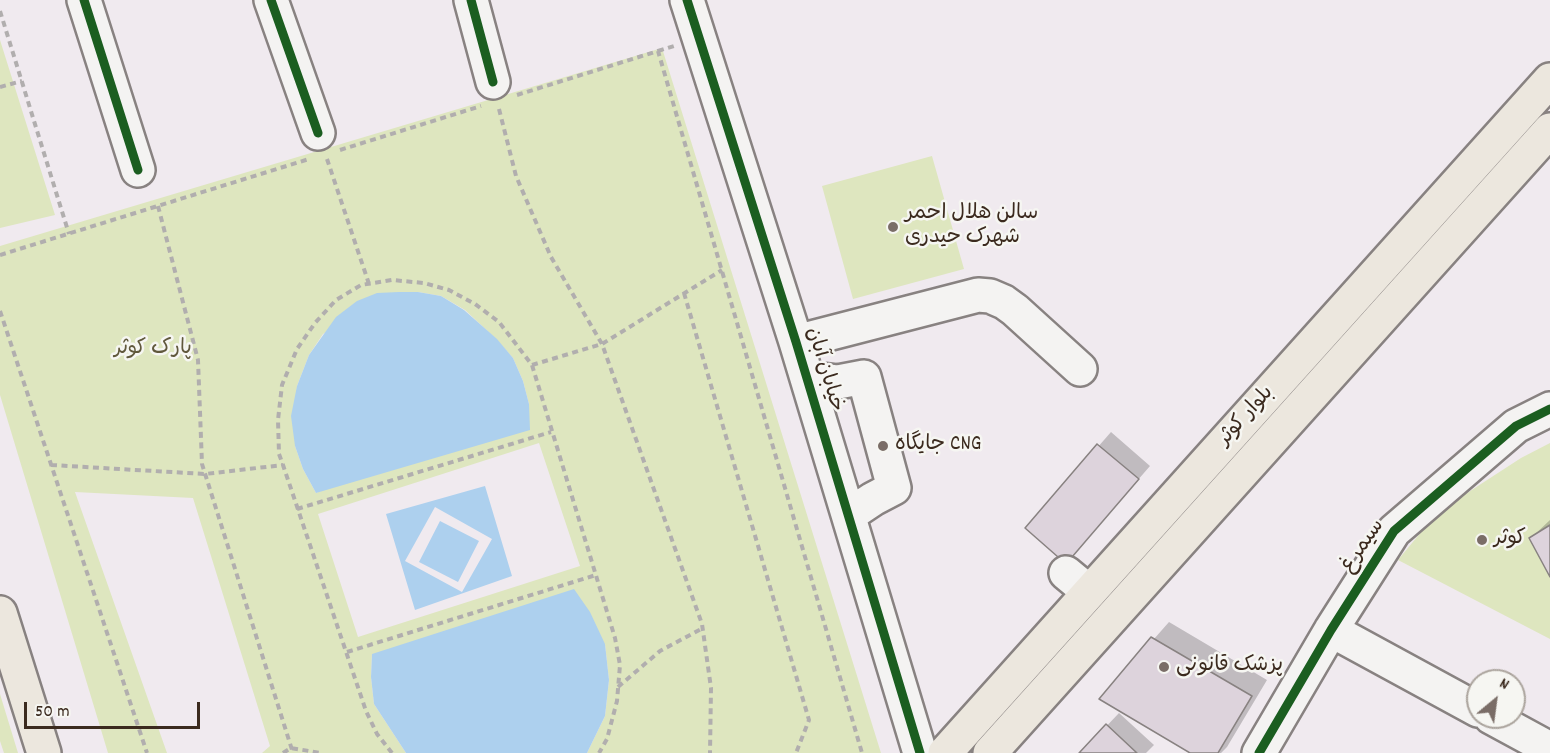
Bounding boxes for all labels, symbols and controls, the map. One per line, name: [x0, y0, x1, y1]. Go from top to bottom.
place label: سالن هلال احمر شهرک حیدری: [905, 202, 1038, 252]
marker: سالن هلال احمر شهرک حیدری: [886, 220, 900, 234]
street label: خیابان آبان: [798, 325, 848, 415]
park label: پارک کوثر: [114, 337, 192, 363]
street label: بلوار کوثر: [1213, 382, 1281, 452]
place label: جایگاه CNG: [895, 433, 981, 459]
marker: جایگاه CNG: [876, 439, 890, 453]
street label: سیمرغ: [1337, 515, 1391, 579]
place label: کوثر: [1494, 527, 1526, 553]
marker: کوثر: [1475, 533, 1489, 547]
place label: پزشک قانونی: [1176, 654, 1283, 680]
marker: پزشک قانونی: [1157, 660, 1171, 674]
north arrow: [1466, 669, 1526, 729]
text: N: [1495, 673, 1513, 697]
scale bar: [27, 690, 202, 728]
text: 50 m: [35, 700, 70, 725]

